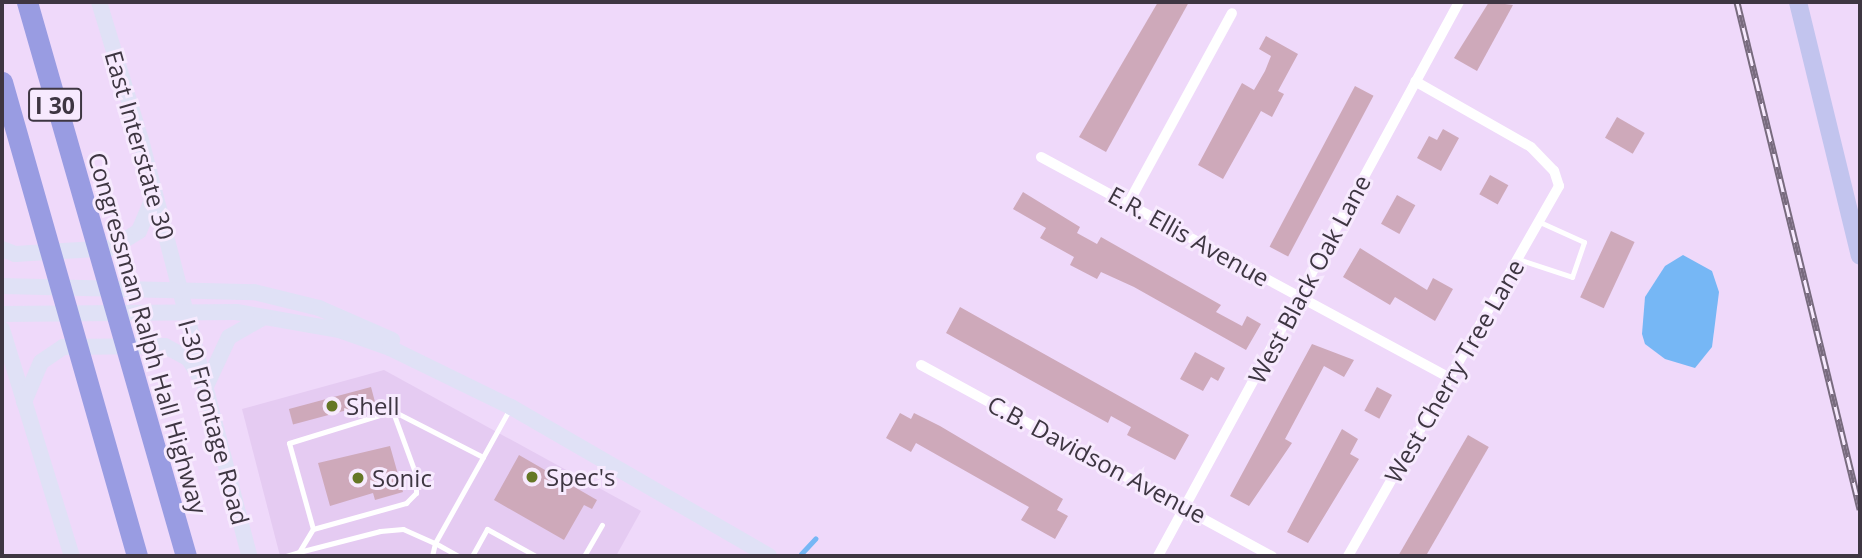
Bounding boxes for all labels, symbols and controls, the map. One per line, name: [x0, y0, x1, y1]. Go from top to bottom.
street label: East Interstate 30: [99, 47, 181, 243]
road number: I 30: [27, 86, 83, 124]
street label: Congressman Ralph Hall Highway: [83, 149, 213, 517]
street label: West Black Oak Lane: [1242, 170, 1376, 388]
street label: E.R. Ellis Avenue: [1103, 180, 1275, 292]
street label: West Cherry Tree Lane: [1378, 254, 1530, 488]
street label: I-30 Frontage Road: [173, 316, 255, 528]
street label: C.B. Davidson Avenue: [983, 389, 1211, 529]
place label: Shell: [346, 392, 399, 420]
marker: Shell: [324, 398, 340, 414]
place label: Spec's: [546, 463, 616, 491]
place label: Sonic: [372, 464, 432, 492]
marker: Spec's: [524, 469, 540, 485]
marker: Sonic: [350, 470, 366, 486]

